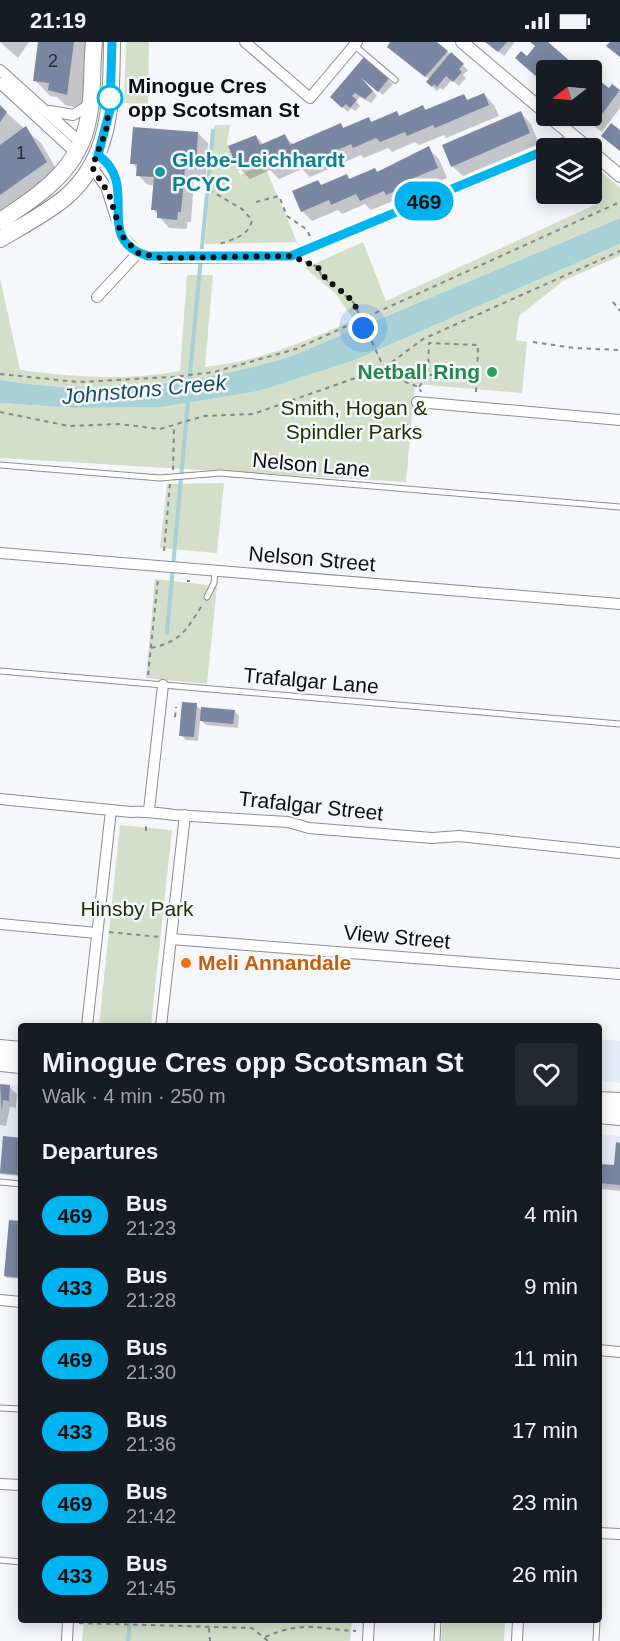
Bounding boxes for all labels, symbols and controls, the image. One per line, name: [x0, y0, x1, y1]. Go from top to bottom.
text: 21:19: [30, 8, 86, 33]
house number: 2: [48, 51, 58, 71]
north arrow: [536, 60, 602, 126]
map controls: [536, 60, 602, 204]
place label: Minogue Cres opp Scotsman St: [128, 74, 300, 121]
marker: Minogue Cres opp Scotsman St: [97, 85, 123, 111]
button: layers: [536, 138, 602, 204]
house number: 1: [16, 143, 26, 163]
place label: Glebe-Leichhardt PCYC: [172, 148, 345, 195]
marker: Glebe-Leichhardt PCYC: [153, 165, 167, 179]
line badge: 469: [390, 182, 458, 220]
text: 469: [406, 190, 442, 213]
your location: [348, 313, 378, 343]
place label: Netball Ring: [357, 360, 480, 383]
marker: Netball Ring: [485, 365, 499, 379]
water label: Johnstons Creek: [60, 370, 228, 409]
park label: Smith, Hogan & Spindler Parks: [280, 396, 428, 443]
street label: Nelson Lane: [251, 448, 371, 481]
street label: Nelson Street: [248, 542, 377, 576]
street label: Trafalgar Lane: [242, 663, 380, 698]
street label: Trafalgar Street: [238, 786, 385, 825]
park label: Hinsby Park: [80, 897, 194, 920]
street label: View Street: [343, 920, 452, 953]
place label: Meli Annandale: [198, 951, 351, 974]
marker: Meli Annandale: [179, 956, 193, 970]
button: heart: [515, 1043, 578, 1106]
text: Minogue Cres opp Scotsman St: [42, 1047, 464, 1078]
text: Walk · 4 min · 250 m: [42, 1085, 226, 1107]
text: Departures: [42, 1139, 158, 1164]
text: Bus: [126, 1191, 168, 1216]
text: 4 min: [524, 1202, 578, 1227]
text: 469: [57, 1204, 93, 1227]
text: 21:23: [126, 1217, 176, 1239]
text: Bus: [126, 1263, 168, 1288]
text: 9 min: [524, 1274, 578, 1299]
text: 433: [57, 1276, 93, 1299]
text: 21:28: [126, 1289, 176, 1311]
text: Bus: [126, 1335, 168, 1360]
text: 11 min: [514, 1346, 578, 1371]
text: 469: [57, 1348, 93, 1371]
text: 21:30: [126, 1361, 176, 1383]
text: Bus: [126, 1407, 168, 1432]
text: 17 min: [512, 1418, 578, 1443]
text: 433: [57, 1420, 93, 1443]
text: 21:36: [126, 1433, 176, 1455]
text: Bus: [126, 1479, 168, 1504]
text: 23 min: [512, 1490, 578, 1515]
text: 469: [57, 1492, 93, 1515]
text: 21:42: [126, 1505, 176, 1527]
text: Bus: [126, 1551, 168, 1576]
text: 26 min: [512, 1562, 578, 1587]
text: 433: [57, 1564, 93, 1587]
text: 21:45: [126, 1577, 176, 1599]

